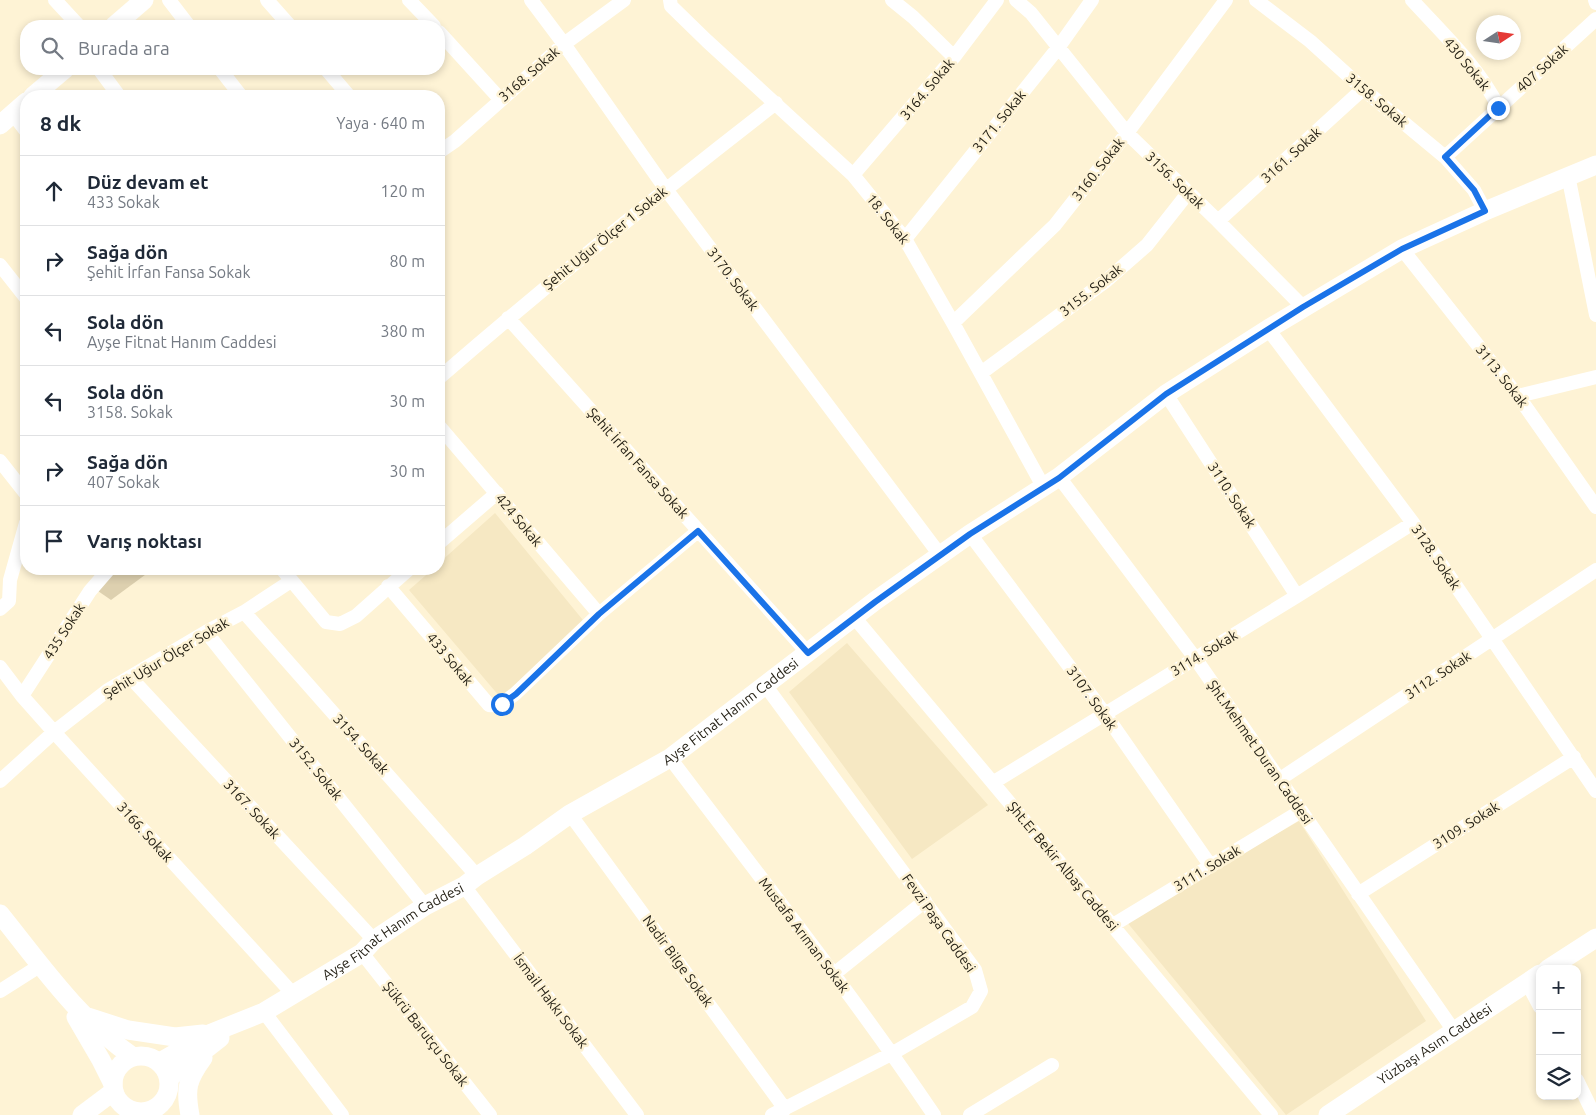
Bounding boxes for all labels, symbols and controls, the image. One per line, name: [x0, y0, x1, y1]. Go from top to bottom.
north arrow: [1476, 15, 1521, 60]
search box: [20, 20, 445, 75]
icon: search: [38, 34, 66, 62]
street label: 430 Sokak: [1441, 34, 1493, 94]
text: Burada ara: [78, 37, 170, 59]
street label: 407 Sokak: [1513, 41, 1571, 95]
street label: 3168. Sokak: [495, 43, 563, 105]
street label: 3164. Sokak: [897, 55, 957, 123]
street label: 3158. Sokak: [1343, 70, 1411, 130]
street label: 3171. Sokak: [969, 87, 1029, 155]
route end: [1487, 97, 1510, 120]
text: 8 dk: [40, 111, 81, 135]
text: Yaya · 640 m: [336, 114, 425, 132]
street label: 3161. Sokak: [1258, 124, 1324, 186]
street label: 3160. Sokak: [1069, 134, 1127, 204]
street label: 3156. Sokak: [1142, 148, 1208, 212]
text: Düz devam et: [87, 171, 208, 193]
icon: ahead: [40, 177, 68, 205]
text: 120 m: [380, 182, 425, 200]
street label: Şehit Uğur Ölçer 1 Sokak: [539, 182, 670, 293]
street label: 18. Sokak: [863, 191, 913, 247]
text: 433 Sokak: [87, 193, 160, 211]
text: Sağa dön: [87, 241, 168, 263]
street label: 3170. Sokak: [704, 244, 762, 314]
icon: right: [40, 247, 68, 275]
text: 80 m: [389, 252, 425, 270]
street label: 3155. Sokak: [1056, 261, 1126, 319]
text: Şehit İrfan Fansa Sokak: [87, 263, 251, 281]
text: Sola dön: [87, 311, 164, 333]
icon: left: [40, 317, 68, 345]
text: 380 m: [380, 322, 425, 340]
text: Ayşe Fitnat Hanım Caddesi: [87, 333, 277, 351]
street label: 3113. Sokak: [1473, 341, 1531, 411]
text: Sola dön: [87, 381, 164, 403]
icon: left: [40, 387, 68, 415]
text: 30 m: [389, 392, 425, 410]
text: 3158. Sokak: [87, 403, 173, 421]
street label: Şehit İrfan Fansa Sokak: [584, 404, 692, 522]
text: Sağa dön: [87, 451, 168, 473]
icon: right: [40, 457, 68, 485]
street label: 3110. Sokak: [1205, 459, 1259, 531]
text: 30 m: [389, 462, 425, 480]
text: 407 Sokak: [87, 473, 160, 491]
street label: 424 Sokak: [492, 490, 546, 550]
street label: 3128. Sokak: [1408, 521, 1464, 593]
icon: arrive: [40, 527, 68, 555]
text: Varış noktası: [87, 530, 202, 552]
street label: 435 Sokak: [40, 600, 88, 662]
street label: Şehit Uğur Ölçer Sokak: [100, 613, 232, 702]
street label: 3114. Sokak: [1168, 627, 1240, 679]
street label: 433 Sokak: [423, 629, 477, 689]
street label: 3112. Sokak: [1402, 648, 1474, 702]
street label: Ayşe Fitnat Hanım Caddesi: [660, 655, 801, 768]
street label: 3107. Sokak: [1063, 663, 1121, 733]
street label: Şht.Mehmet Duran Caddesi: [1204, 677, 1316, 827]
route start: [491, 693, 514, 716]
street label: 3154. Sokak: [330, 711, 392, 777]
street label: 3152. Sokak: [286, 735, 346, 803]
street label: 3167. Sokak: [221, 776, 283, 842]
street label: Şht.Er Bekir Albaş Caddesi: [1004, 798, 1122, 934]
street label: 3109. Sokak: [1430, 798, 1502, 852]
street label: 3166. Sokak: [114, 799, 176, 865]
street label: 3111. Sokak: [1171, 842, 1243, 894]
street label: Fevzi Paşa Caddesi: [899, 871, 979, 975]
street label: Mustafa Arıman Sokak: [756, 874, 852, 996]
street label: Ayşe Fitnat Hanım Caddesi: [319, 880, 466, 983]
street label: Nadir Bilge Sokak: [639, 912, 717, 1010]
street label: İsmail Hakkı Sokak: [510, 951, 592, 1051]
map controls: [1536, 965, 1581, 1100]
button: +: [1536, 965, 1581, 1010]
street label: Şükrü Barutçu Sokak: [380, 979, 472, 1089]
street label: Yüzbaşı Asım Caddesi: [1374, 1000, 1495, 1088]
button: −: [1536, 1010, 1581, 1055]
button: layers: [1536, 1055, 1581, 1100]

